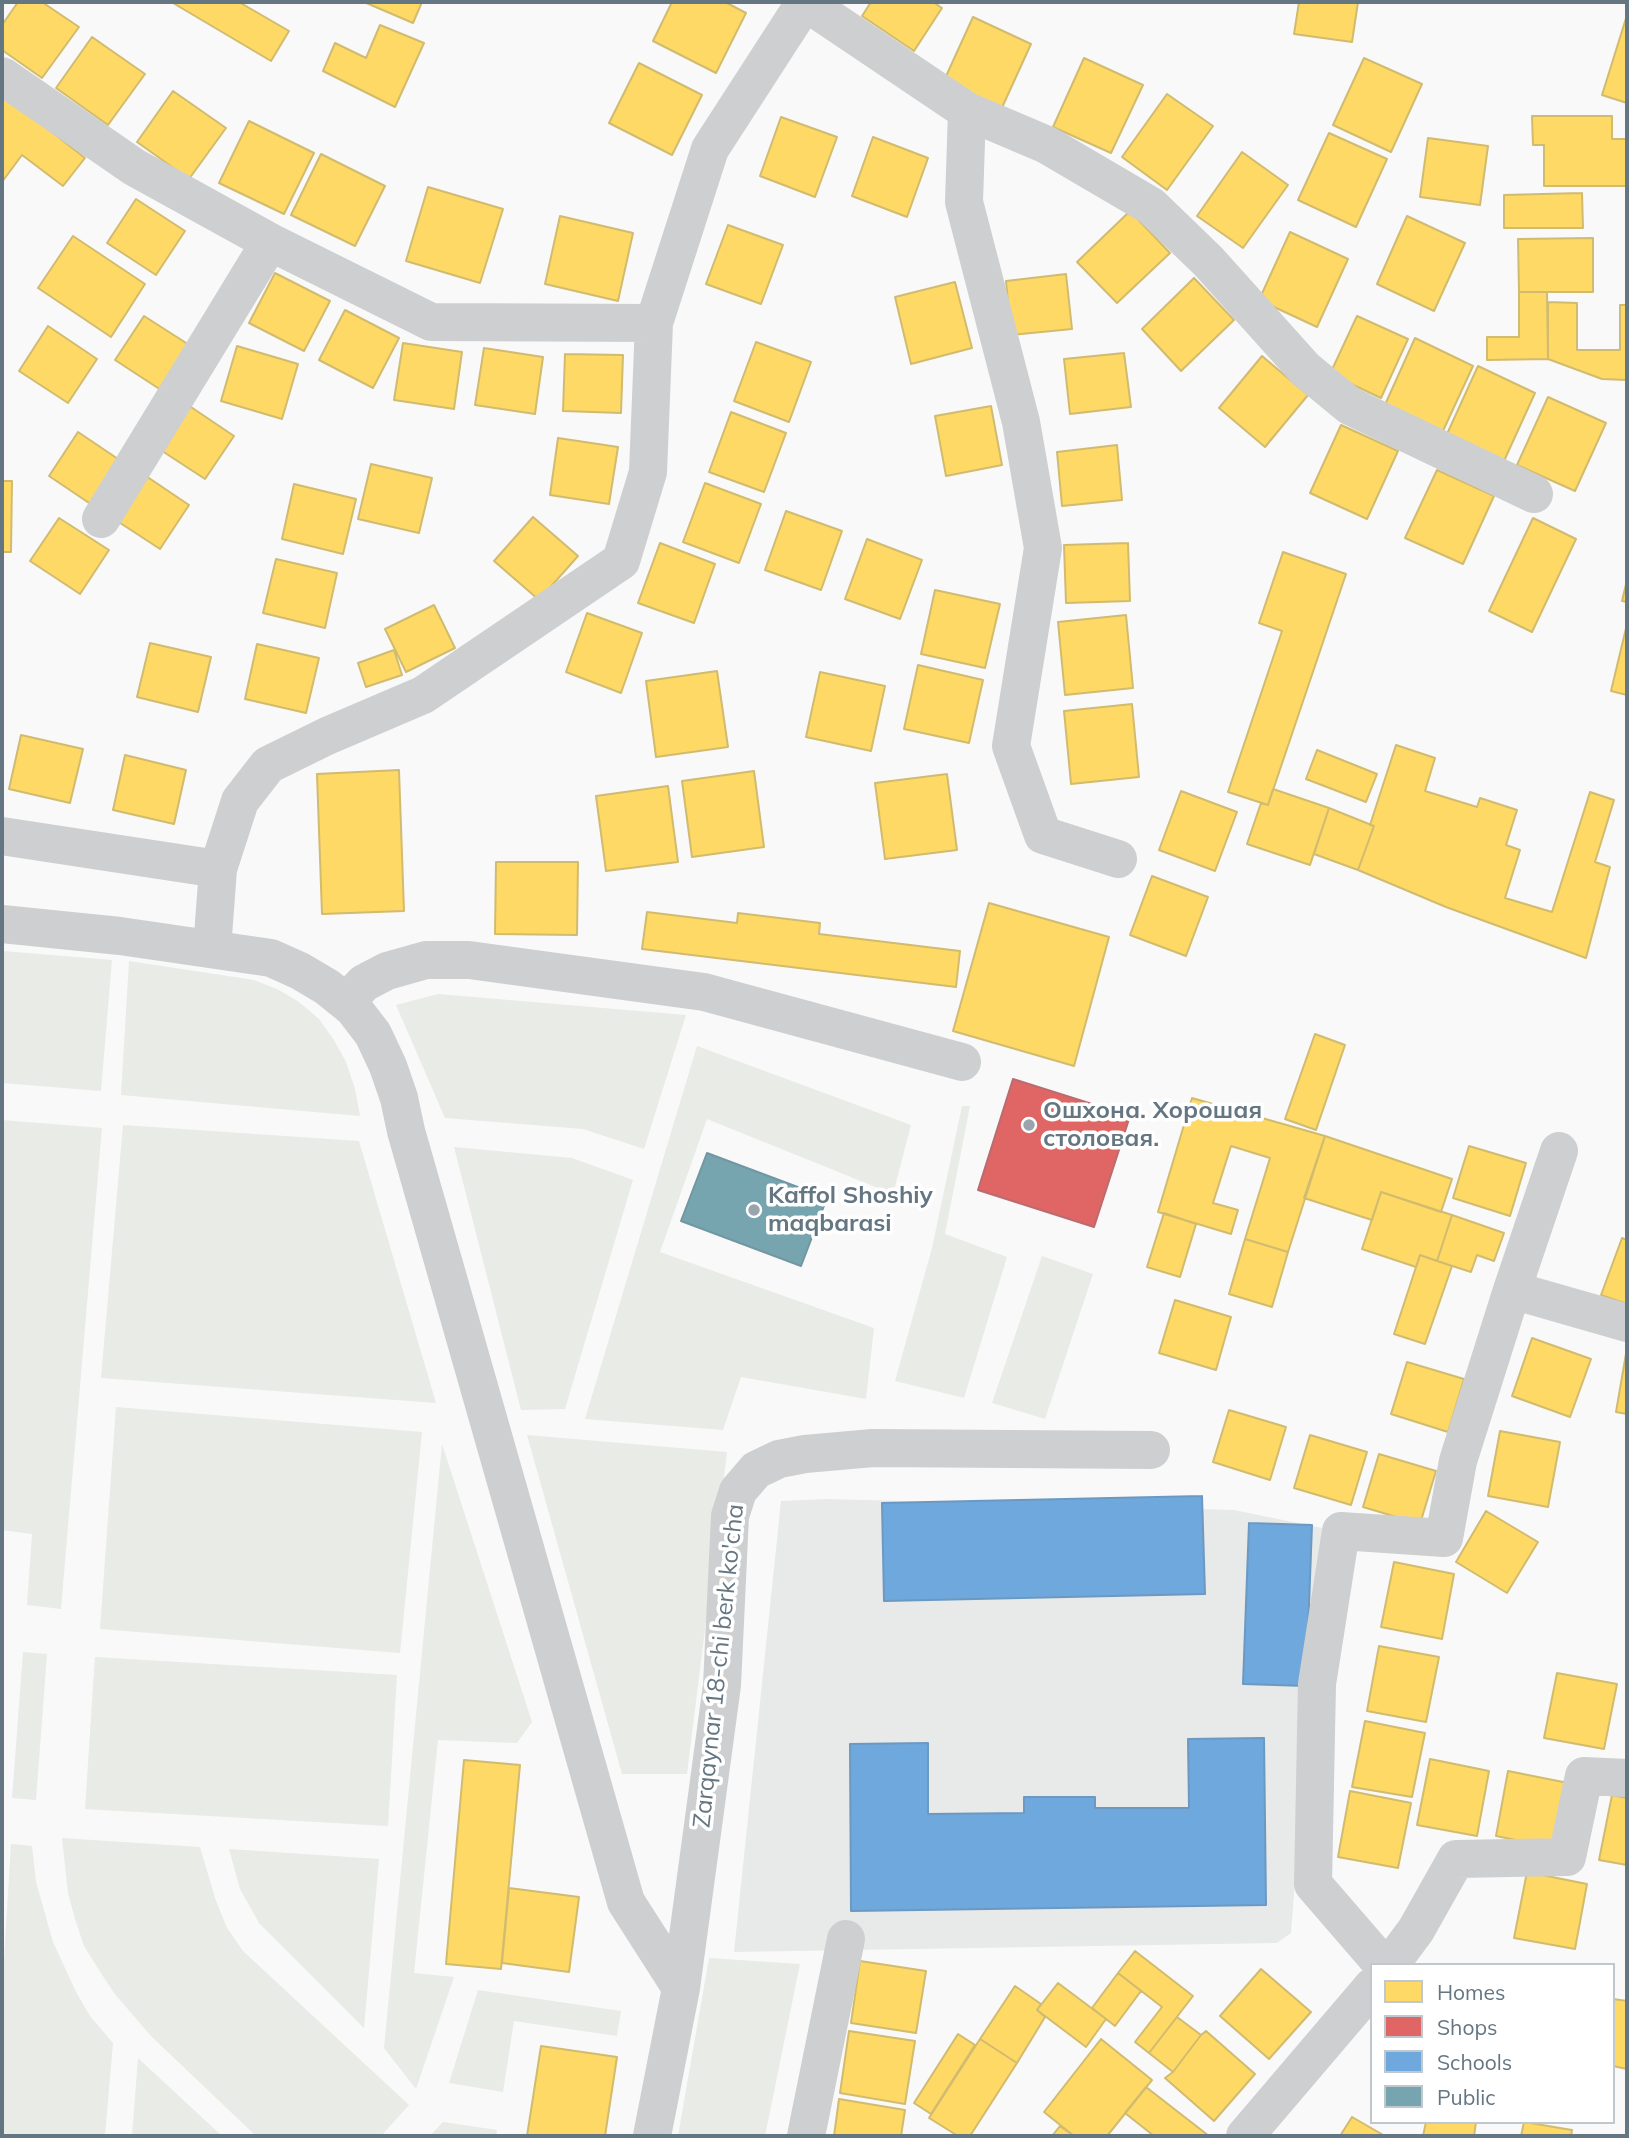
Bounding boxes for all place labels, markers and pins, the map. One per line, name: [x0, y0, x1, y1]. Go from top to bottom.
place label: Ошхона. Хорошая столовая.: [1043, 1097, 1262, 1153]
marker: Ошхона. Хорошая столовая.: [1021, 1117, 1037, 1133]
place label: Kaffol Shoshiy maqbarasi: [768, 1182, 933, 1238]
marker: Kaffol Shoshiy maqbarasi: [746, 1202, 762, 1218]

